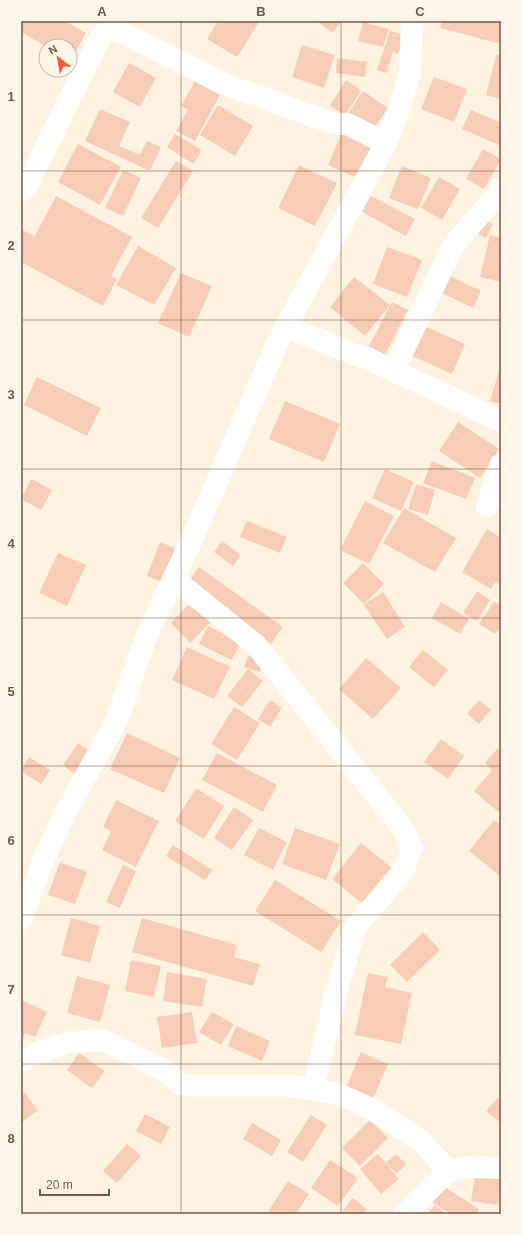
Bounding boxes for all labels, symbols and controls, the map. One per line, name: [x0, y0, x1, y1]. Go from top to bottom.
text: A: [97, 4, 107, 19]
text: B: [256, 4, 266, 19]
text: C: [415, 4, 425, 19]
north arrow: [38, 38, 78, 78]
text: N: [46, 42, 59, 57]
text: 1: [7, 89, 15, 104]
text: 2: [7, 238, 15, 253]
text: 3: [7, 387, 15, 402]
text: 4: [7, 536, 15, 551]
text: 5: [7, 684, 15, 699]
text: 6: [7, 833, 15, 848]
text: 7: [7, 982, 15, 997]
text: 8: [7, 1131, 15, 1146]
scale bar: [40, 1171, 109, 1197]
text: 20 m: [46, 1178, 73, 1192]

